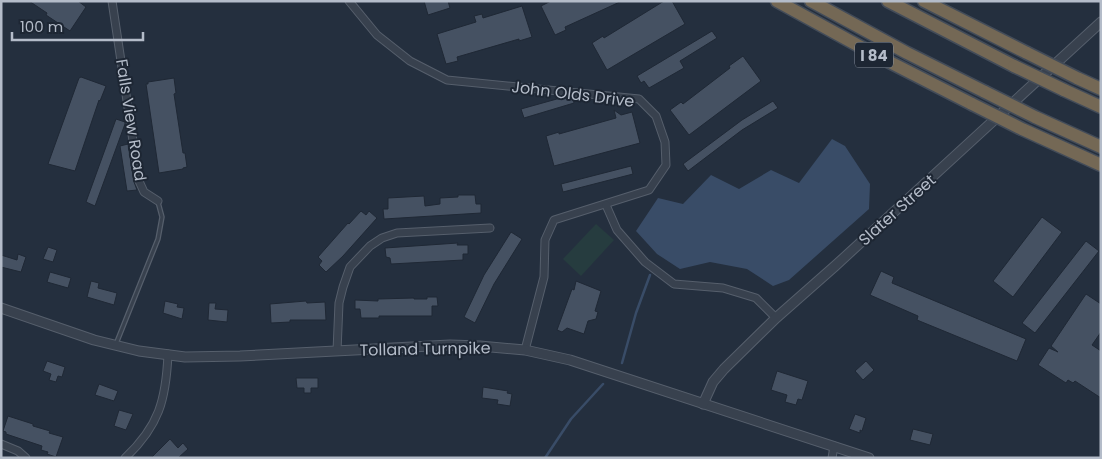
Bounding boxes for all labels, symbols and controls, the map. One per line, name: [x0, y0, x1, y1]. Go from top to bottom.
scale bar: [12, 10, 144, 42]
text: 100 m: [20, 16, 63, 37]
road number: I 84: [855, 42, 893, 68]
street label: Falls View Road: [110, 57, 152, 183]
street label: John Olds Drive: [510, 75, 636, 113]
street label: Slater Street: [853, 169, 941, 251]
street label: Tolland Turnpike: [359, 336, 491, 362]

